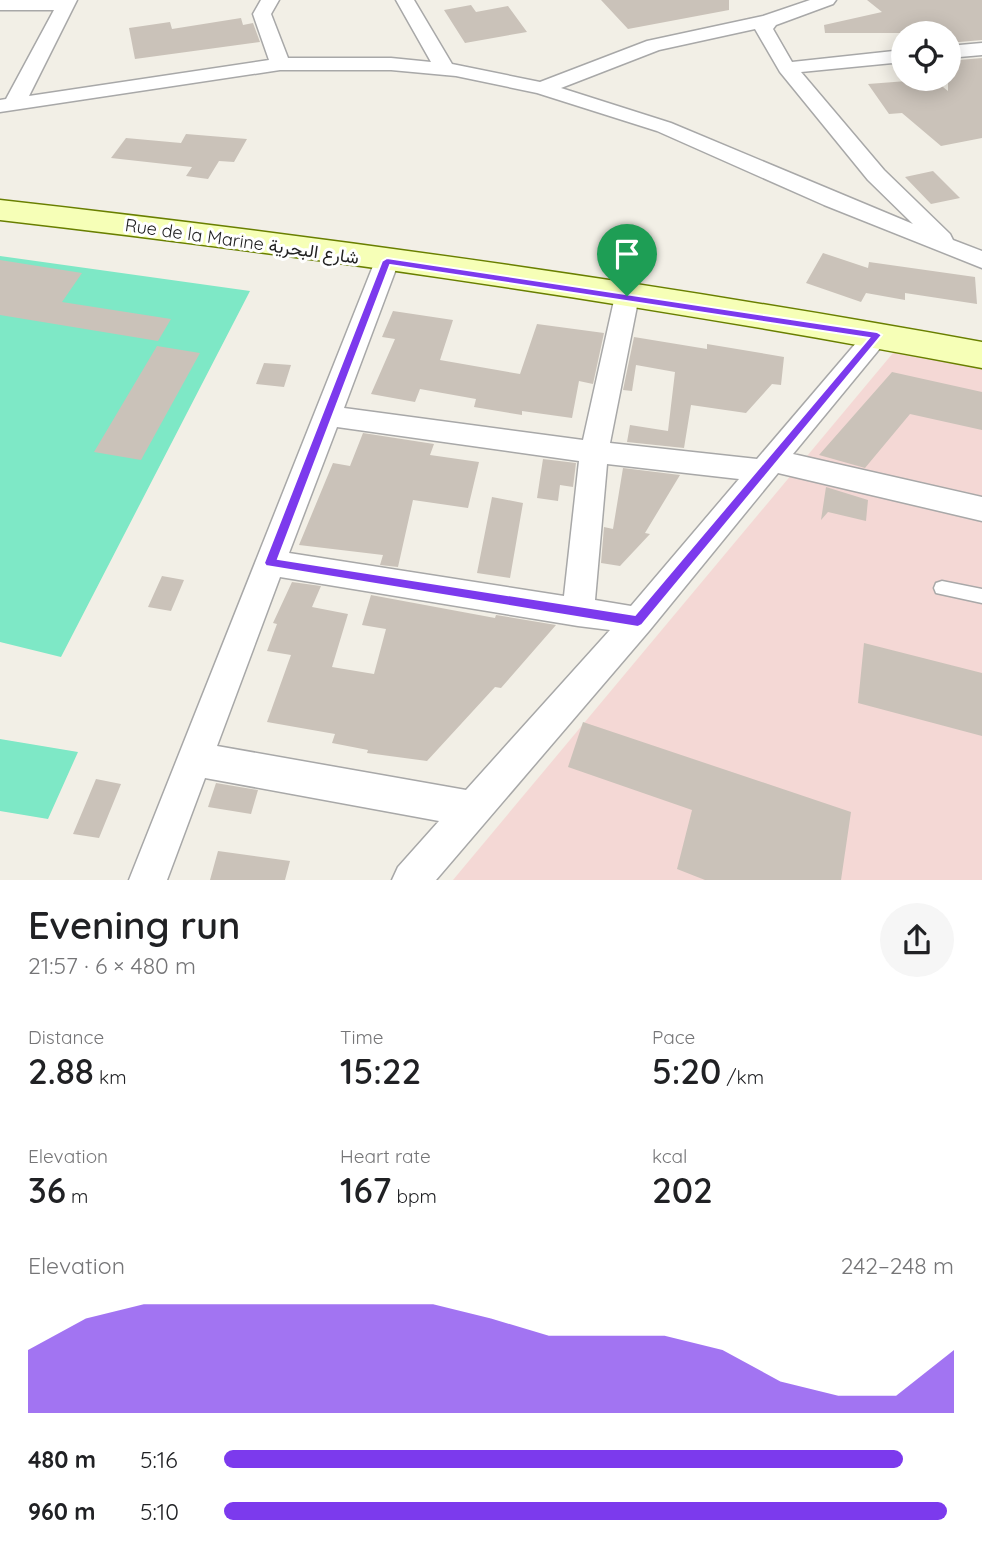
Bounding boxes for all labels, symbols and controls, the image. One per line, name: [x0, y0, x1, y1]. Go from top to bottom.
map controls: [891, 21, 961, 91]
button: locate: [891, 21, 961, 91]
street label: Rue de la Marine شارع البحرية: [123, 213, 361, 270]
pin: [597, 224, 657, 296]
icon: arrive: [608, 235, 646, 273]
text: Evening run: [28, 901, 241, 949]
button: share: [880, 903, 954, 977]
text: 21:57 · 6 × 480 m: [28, 951, 196, 980]
text: Distance: [28, 1025, 104, 1049]
text: Time: [340, 1025, 384, 1049]
text: Pace: [652, 1025, 695, 1049]
text: 2.88: [28, 1049, 94, 1093]
text: 15:22: [340, 1049, 421, 1093]
text: 5:20: [652, 1049, 721, 1093]
text: km: [94, 1065, 127, 1089]
text: /km: [721, 1065, 764, 1089]
text: Elevation: [28, 1144, 108, 1168]
text: Heart rate: [340, 1144, 431, 1168]
text: kcal: [652, 1144, 687, 1168]
text: 36: [28, 1168, 66, 1212]
text: 167: [340, 1168, 391, 1212]
text: 202: [652, 1168, 713, 1212]
text: m: [66, 1184, 88, 1208]
text: bpm: [391, 1184, 437, 1208]
text: Elevation: [28, 1251, 125, 1280]
text: 242–248 m: [841, 1251, 954, 1280]
text: 480 m: [28, 1445, 96, 1474]
text: 5:16: [140, 1445, 178, 1474]
text: 960 m: [28, 1497, 96, 1526]
text: 5:10: [140, 1497, 179, 1526]

